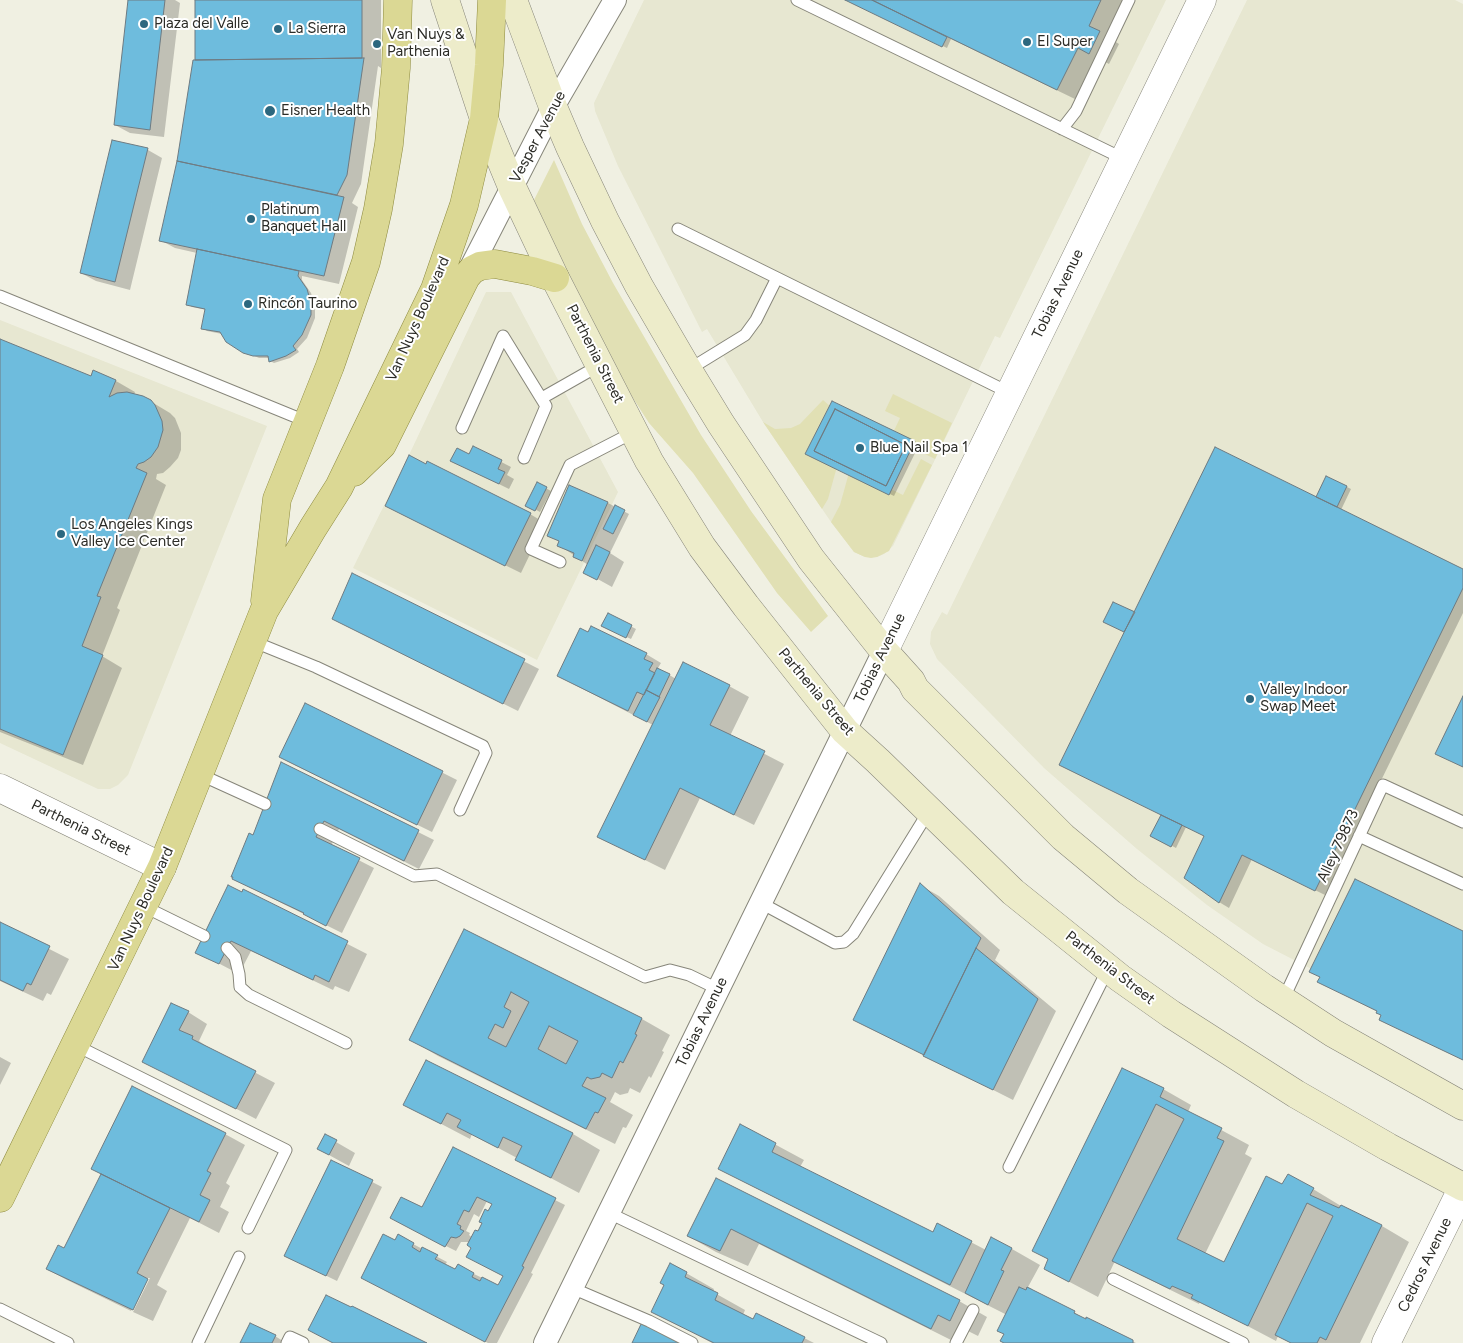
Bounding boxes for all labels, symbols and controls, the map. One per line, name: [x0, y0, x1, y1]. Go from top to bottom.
place label: Plaza del Valle: [154, 15, 249, 33]
marker: Plaza del Valle: [138, 18, 150, 30]
place label: La Sierra: [288, 20, 346, 38]
marker: La Sierra: [272, 23, 284, 35]
place label: Van Nuys & Parthenia: [387, 26, 465, 61]
place label: El Super: [1037, 33, 1093, 51]
marker: El Super: [1021, 36, 1033, 48]
marker: Van Nuys & Parthenia: [371, 38, 383, 50]
street label: Vesper Avenue: [506, 88, 570, 186]
place label: Eisner Health: [281, 102, 370, 120]
marker: Eisner Health: [263, 104, 277, 118]
place label: Platinum Banquet Hall: [261, 201, 346, 236]
marker: Platinum Banquet Hall: [245, 213, 257, 225]
street label: Tobias Avenue: [1029, 246, 1087, 342]
street label: Van Nuys Boulevard: [382, 254, 454, 384]
place label: Rincón Taurino: [258, 295, 357, 313]
marker: Rincón Taurino: [242, 298, 254, 310]
street label: Parthenia Street: [562, 301, 628, 407]
place label: Blue Nail Spa 1: [870, 439, 968, 457]
marker: Blue Nail Spa 1: [854, 442, 866, 454]
place label: Los Angeles Kings Valley Ice Center: [71, 516, 193, 551]
marker: Los Angeles Kings Valley Ice Center: [55, 528, 67, 540]
street label: Tobias Avenue: [851, 610, 909, 706]
street label: Parthenia Street: [774, 645, 858, 739]
place label: Valley Indoor Swap Meet: [1260, 681, 1347, 716]
marker: Valley Indoor Swap Meet: [1244, 693, 1256, 705]
street label: Parthenia Street: [28, 796, 134, 860]
street label: Alley 79873: [1313, 807, 1363, 885]
street label: Van Nuys Boulevard: [104, 844, 178, 974]
street label: Parthenia Street: [1062, 927, 1158, 1009]
street label: Tobias Avenue: [673, 974, 731, 1070]
street label: Cedros Avenue: [1394, 1215, 1456, 1315]

